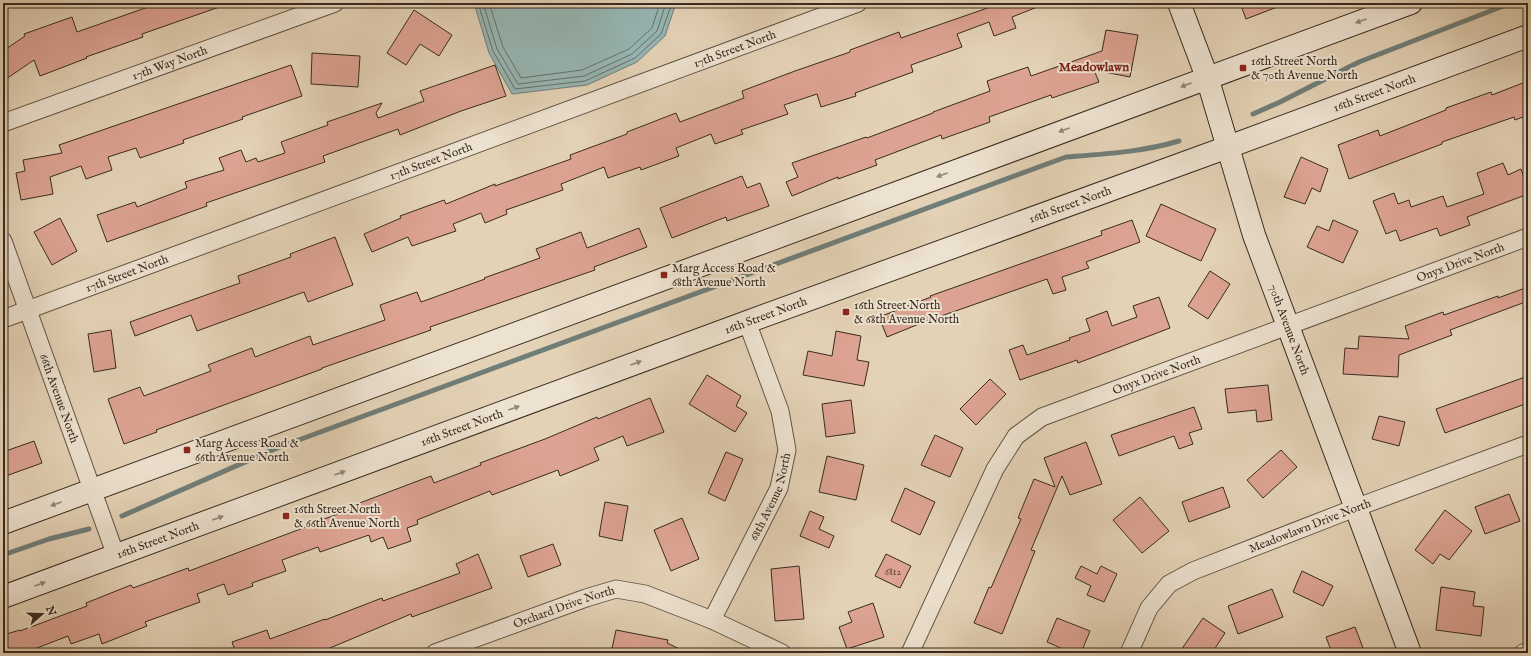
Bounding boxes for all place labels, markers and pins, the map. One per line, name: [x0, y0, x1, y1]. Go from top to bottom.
place label: 16th Street North & 70th Avenue North: [1251, 54, 1359, 83]
marker: 16th Street North & 70th Avenue North: [1238, 63, 1248, 73]
place label: Marg Access Road & 68th Avenue North: [672, 261, 776, 290]
marker: Marg Access Road & 68th Avenue North: [659, 270, 669, 280]
place label: 16th Street North & 68th Avenue North: [854, 298, 960, 327]
marker: 16th Street North & 68th Avenue North: [841, 307, 851, 317]
place label: Marg Access Road & 66th Avenue North: [195, 436, 299, 465]
marker: Marg Access Road & 66th Avenue North: [182, 445, 192, 455]
place label: 16th Street North & 66th Avenue North: [294, 502, 400, 531]
marker: 16th Street North & 66th Avenue North: [281, 511, 291, 521]

